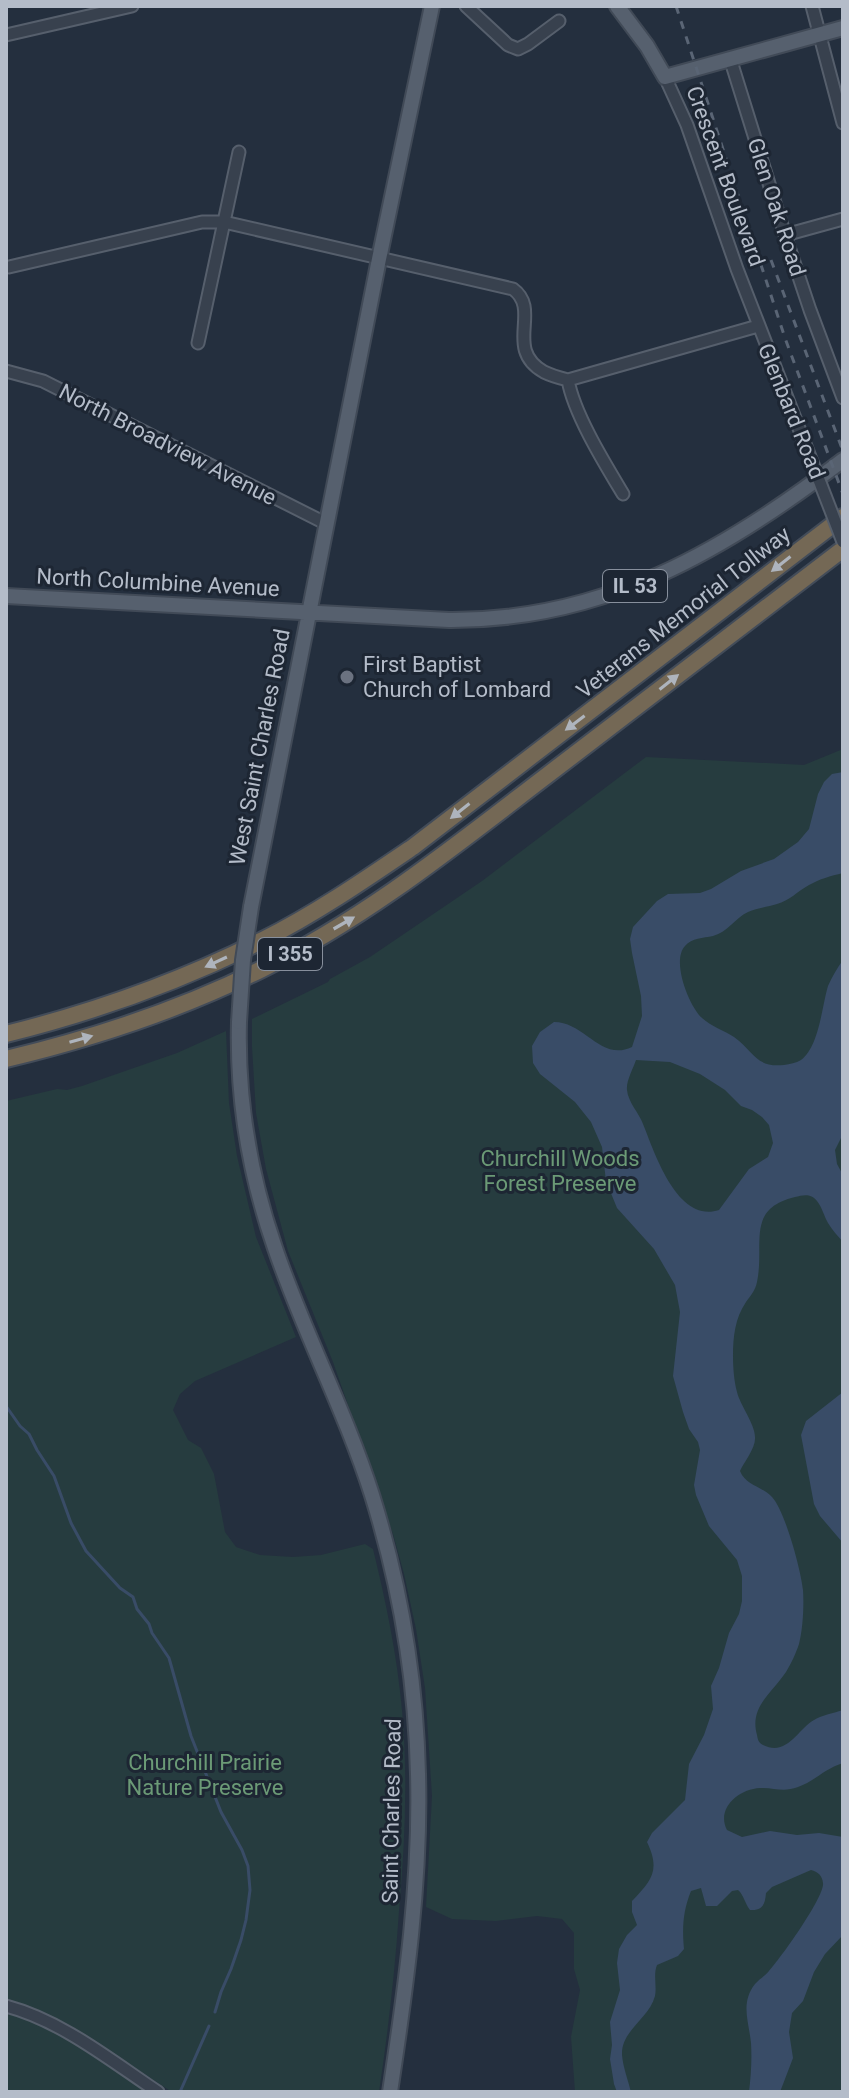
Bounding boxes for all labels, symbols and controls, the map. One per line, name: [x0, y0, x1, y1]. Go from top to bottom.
street label: Crescent Boulevard: [681, 83, 770, 270]
street label: Glen Oak Road: [742, 135, 811, 279]
street label: Glenbard Road: [753, 340, 830, 483]
street label: North Broadview Avenue: [55, 379, 281, 510]
street label: Veterans Memorial Tollway: [572, 521, 795, 703]
one-way arrow: [771, 556, 791, 572]
street label: North Columbine Avenue: [36, 564, 280, 601]
road number: IL 53: [603, 570, 667, 602]
street label: West Saint Charles Road: [224, 627, 295, 867]
place label: First Baptist Church of Lombard: [363, 652, 551, 702]
marker: First Baptist Church of Lombard: [338, 668, 356, 686]
one-way arrow: [659, 675, 679, 691]
one-way arrow: [565, 714, 585, 730]
one-way arrow: [450, 803, 470, 819]
one-way arrow: [333, 916, 355, 930]
road number: I 355: [258, 938, 322, 970]
one-way arrow: [204, 955, 227, 969]
one-way arrow: [69, 1033, 94, 1045]
park label: Churchill Woods Forest Preserve: [481, 1146, 640, 1196]
street label: Saint Charles Road: [377, 1718, 406, 1904]
park label: Churchill Prairie Nature Preserve: [126, 1750, 284, 1800]

